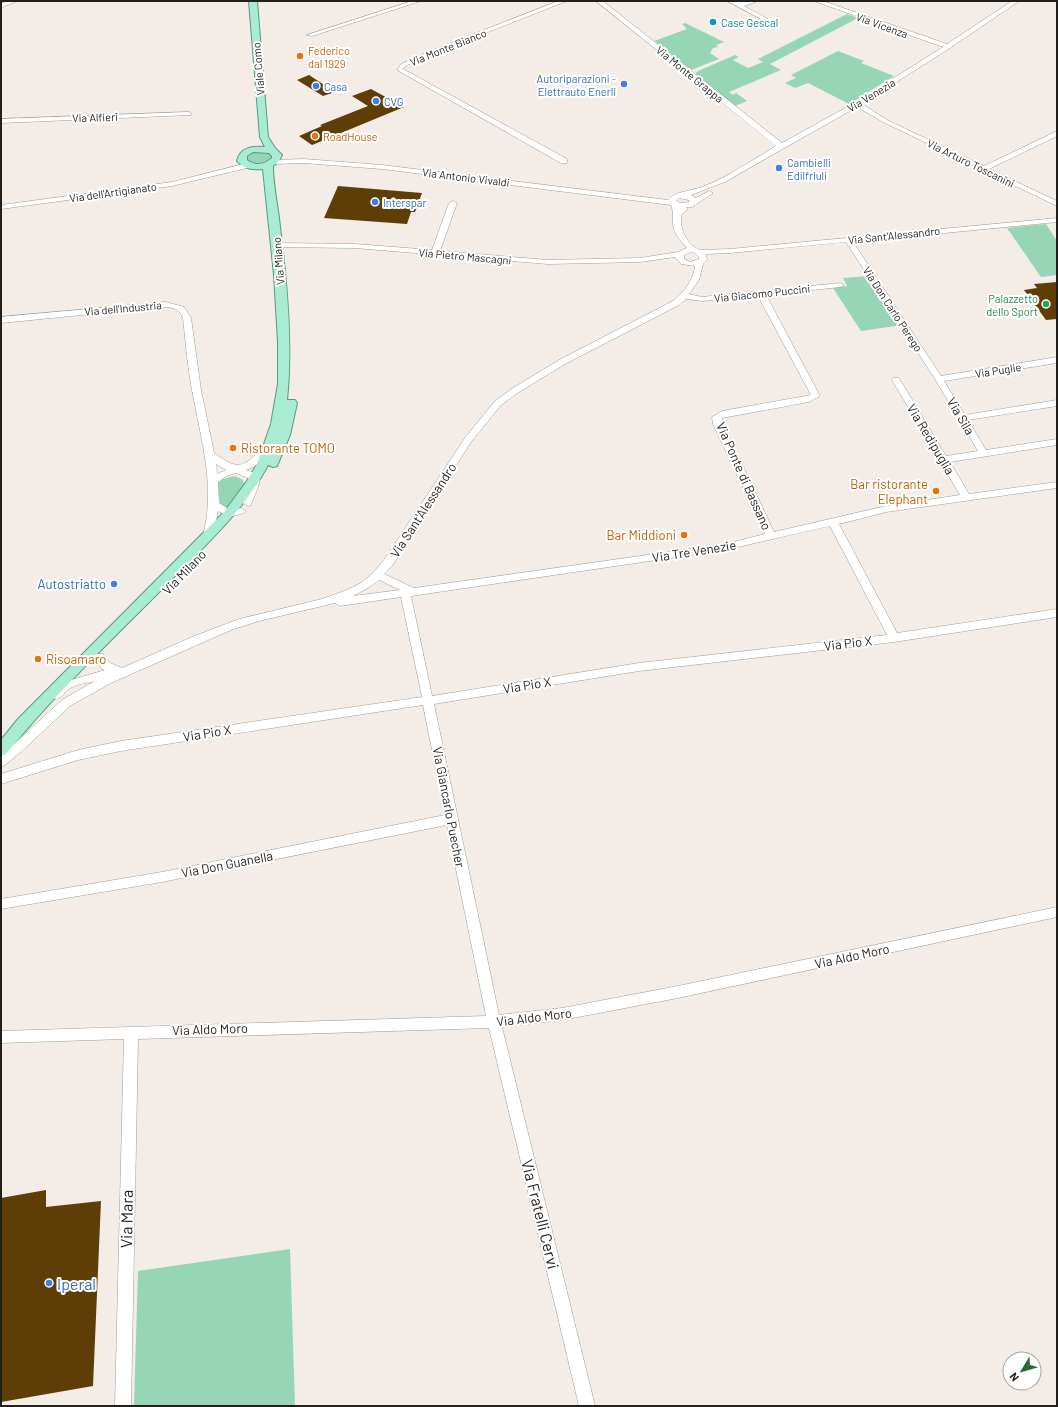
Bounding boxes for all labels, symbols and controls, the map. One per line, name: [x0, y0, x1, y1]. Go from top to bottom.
street label: Via Vicenza: [854, 10, 910, 40]
place label: Case Gescal: [721, 16, 778, 29]
marker: Case Gescal: [708, 17, 718, 27]
street label: Via Monte Bianco: [408, 26, 488, 68]
street label: Viale Como: [249, 42, 267, 96]
street label: Via Monte Grappa: [654, 43, 726, 105]
place label: Federico dal 1929: [308, 44, 350, 70]
marker: Federico dal 1929: [295, 51, 305, 61]
place label: Autoriparazioni - Elettrauto Enerli: [537, 72, 616, 98]
street label: Via Venezia: [845, 76, 897, 114]
marker: Autoriparazioni - Elettrauto Enerli: [619, 79, 629, 89]
place label: Casa: [324, 80, 347, 93]
marker: Casa: [311, 81, 321, 91]
place label: CVG: [384, 95, 404, 108]
marker: CVG: [371, 96, 381, 106]
street label: Via Alfieri: [72, 110, 118, 124]
place label: RoadHouse: [323, 130, 378, 143]
marker: RoadHouse: [310, 131, 320, 141]
street label: Via Arturo Toscanini: [925, 136, 1017, 190]
place label: Cambielli Edilfriuli: [787, 156, 831, 182]
marker: Cambielli Edilfriuli: [774, 163, 784, 173]
street label: Via Antonio Vivaldi: [422, 165, 511, 189]
street label: Via dell'Artigianato: [68, 179, 158, 205]
place label: Interspar: [383, 196, 426, 209]
marker: Interspar: [370, 197, 380, 207]
street label: Via Sant'Alessandro: [847, 224, 941, 246]
street label: Via Milano: [269, 237, 287, 285]
street label: Via Pietro Mascagni: [418, 245, 512, 267]
street label: Via Don Carlo Perego: [861, 264, 925, 354]
street label: Via Giacomo Puccini: [713, 281, 811, 305]
place label: Palazzetto dello Sport: [986, 292, 1038, 318]
street label: Via dell'Industria: [84, 298, 162, 318]
marker: Palazzetto dello Sport: [1041, 299, 1051, 309]
street label: Via Puglie: [974, 360, 1022, 380]
street label: Via Sila: [944, 394, 978, 438]
street label: Via Redipuglia: [904, 401, 958, 477]
street label: Via Ponte di Bassano: [713, 420, 775, 532]
place label: Ristorante TOMO: [241, 440, 335, 456]
marker: Ristorante TOMO: [228, 443, 238, 453]
street label: Via Sant'Alessandro: [386, 460, 460, 560]
place label: Bar ristorante Elephant: [850, 476, 928, 507]
marker: Bar ristorante Elephant: [931, 486, 941, 496]
place label: Bar Middioni: [606, 527, 676, 543]
marker: Bar Middioni: [679, 530, 689, 540]
street label: Via Tre Venezie: [651, 536, 737, 566]
street label: Via Milano: [159, 546, 209, 598]
place label: Autostriatto: [38, 576, 106, 592]
marker: Autostriatto: [109, 579, 119, 589]
street label: Via Pio X: [823, 632, 873, 654]
place label: Risoamaro: [46, 651, 106, 667]
marker: Risoamaro: [33, 654, 43, 664]
street label: Via Pio X: [502, 673, 553, 697]
street label: Via Pio X: [182, 721, 233, 745]
street label: Via Giancarlo Puecher: [429, 745, 469, 869]
street label: Via Don Guanella: [180, 847, 274, 881]
street label: Via Aldo Moro: [813, 940, 891, 972]
street label: Via Aldo Moro: [495, 1004, 573, 1030]
street label: Via Aldo Moro: [172, 1020, 248, 1038]
street label: Via Fratelli Cervi: [518, 1157, 564, 1271]
street label: Via Mara: [116, 1190, 136, 1248]
place label: Iperal: [57, 1274, 96, 1293]
marker: Iperal: [44, 1278, 54, 1288]
north arrow: [1002, 1351, 1042, 1391]
text: N: [1006, 1371, 1021, 1384]

